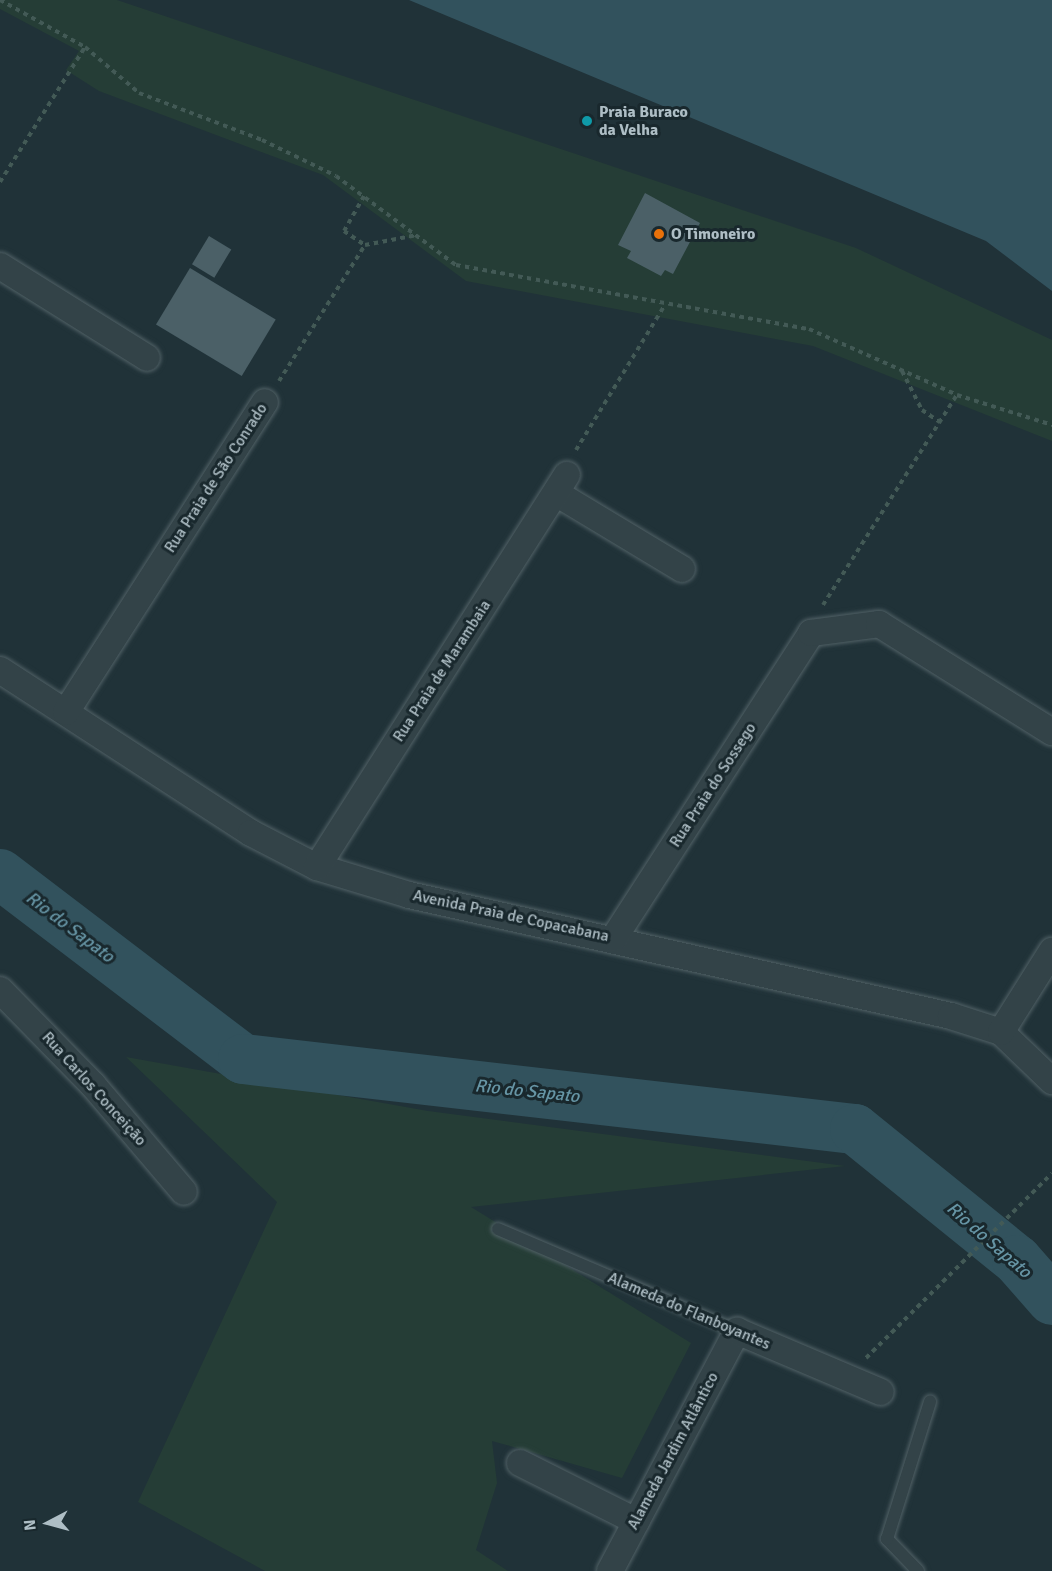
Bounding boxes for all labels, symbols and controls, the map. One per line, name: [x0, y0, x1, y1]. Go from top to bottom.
place label: Praia Buraco da Velha: [599, 102, 688, 140]
marker: Praia Buraco da Velha: [580, 114, 594, 128]
place label: O Timoneiro: [671, 224, 755, 244]
marker: O Timoneiro: [652, 227, 666, 241]
street label: Rua Praia de São Conrado: [160, 400, 272, 556]
street label: Rua Praia de Marambaia: [389, 597, 495, 745]
street label: Rua Praia do Sossego: [666, 719, 760, 851]
street label: Avenida Praia de Copacabana: [411, 886, 611, 946]
water label: Rio do Sapato: [22, 887, 118, 967]
street label: Rua Carlos Conceição: [38, 1028, 150, 1150]
water label: Rio do Sapato: [474, 1075, 580, 1107]
water label: Rio do Sapato: [942, 1197, 1036, 1283]
street label: Alameda do Flanboyantes: [605, 1268, 773, 1354]
street label: Alameda Jardim Atlântico: [623, 1369, 723, 1533]
north arrow: [18, 1493, 78, 1553]
text: N: [20, 1518, 41, 1531]

